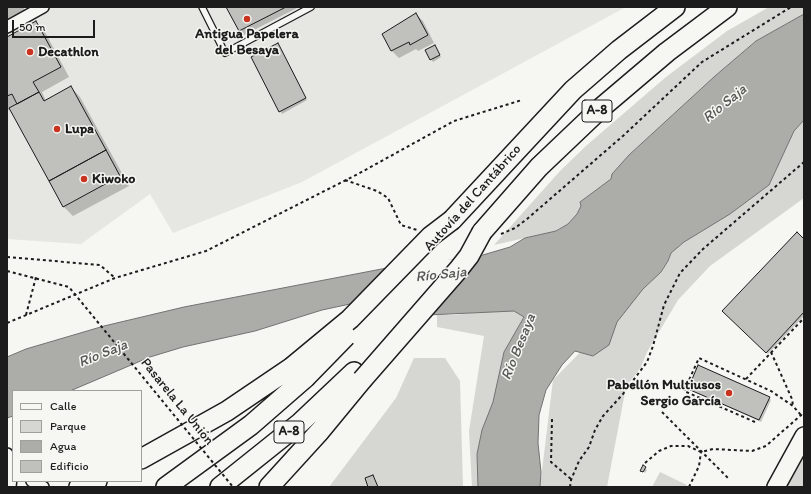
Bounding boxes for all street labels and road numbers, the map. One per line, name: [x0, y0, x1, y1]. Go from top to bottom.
road number: A-8: [582, 100, 612, 122]
street label: Autovía del Cantábrico: [421, 141, 525, 255]
street label: Pasarela La Unión: [137, 355, 217, 449]
road number: A-8: [274, 421, 304, 443]

